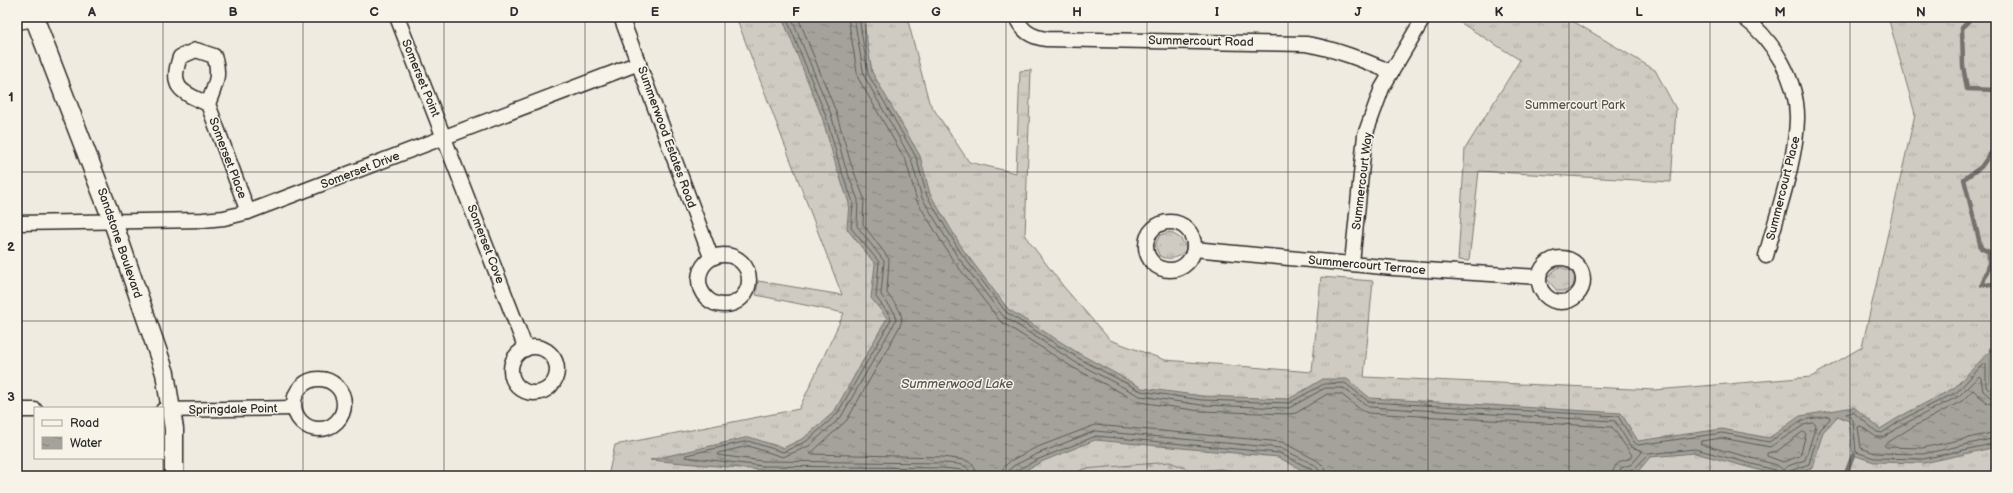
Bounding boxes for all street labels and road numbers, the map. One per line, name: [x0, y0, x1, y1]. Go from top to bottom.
street label: Summercourt Road: [1148, 33, 1254, 50]
street label: Somerset Point: [398, 37, 443, 120]
street label: Summerwood Estates Road: [634, 64, 699, 210]
street label: Somerset Place: [205, 115, 250, 201]
street label: Summercourt Way: [1349, 131, 1376, 231]
street label: Summercourt Place: [1763, 135, 1804, 242]
street label: Somerset Drive: [318, 148, 402, 192]
street label: Sandstone Boulevard: [94, 186, 145, 300]
street label: Somerset Cove: [464, 203, 507, 286]
street label: Summercourt Terrace: [1308, 253, 1426, 278]
street label: Springdale Point: [188, 401, 278, 418]

